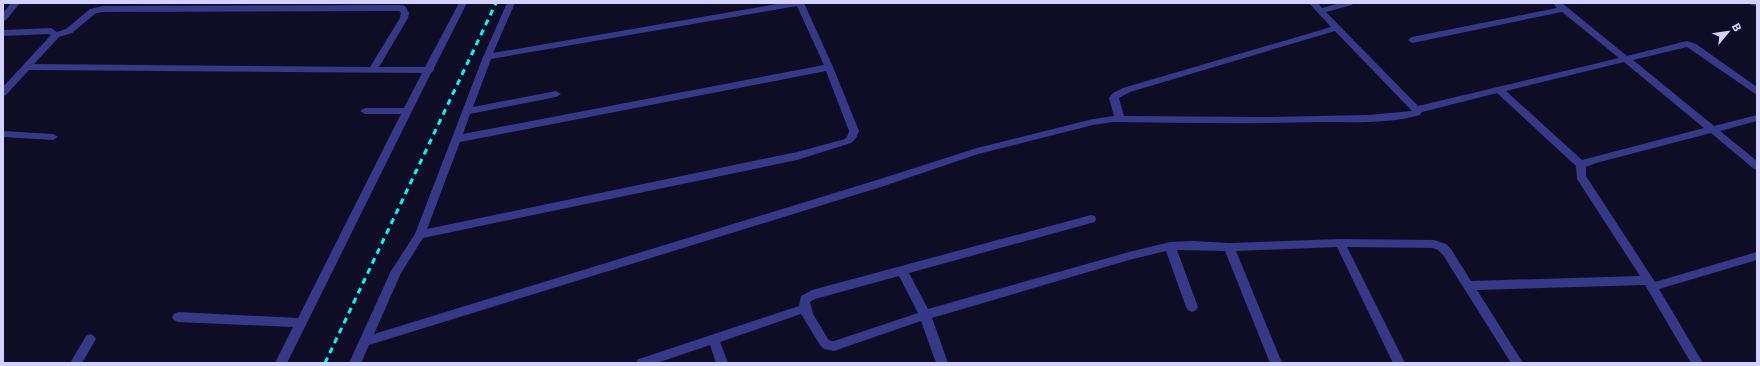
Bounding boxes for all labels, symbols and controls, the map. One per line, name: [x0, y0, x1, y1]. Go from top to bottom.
north arrow: [1708, 12, 1748, 52]
text: B: [1730, 21, 1745, 33]

